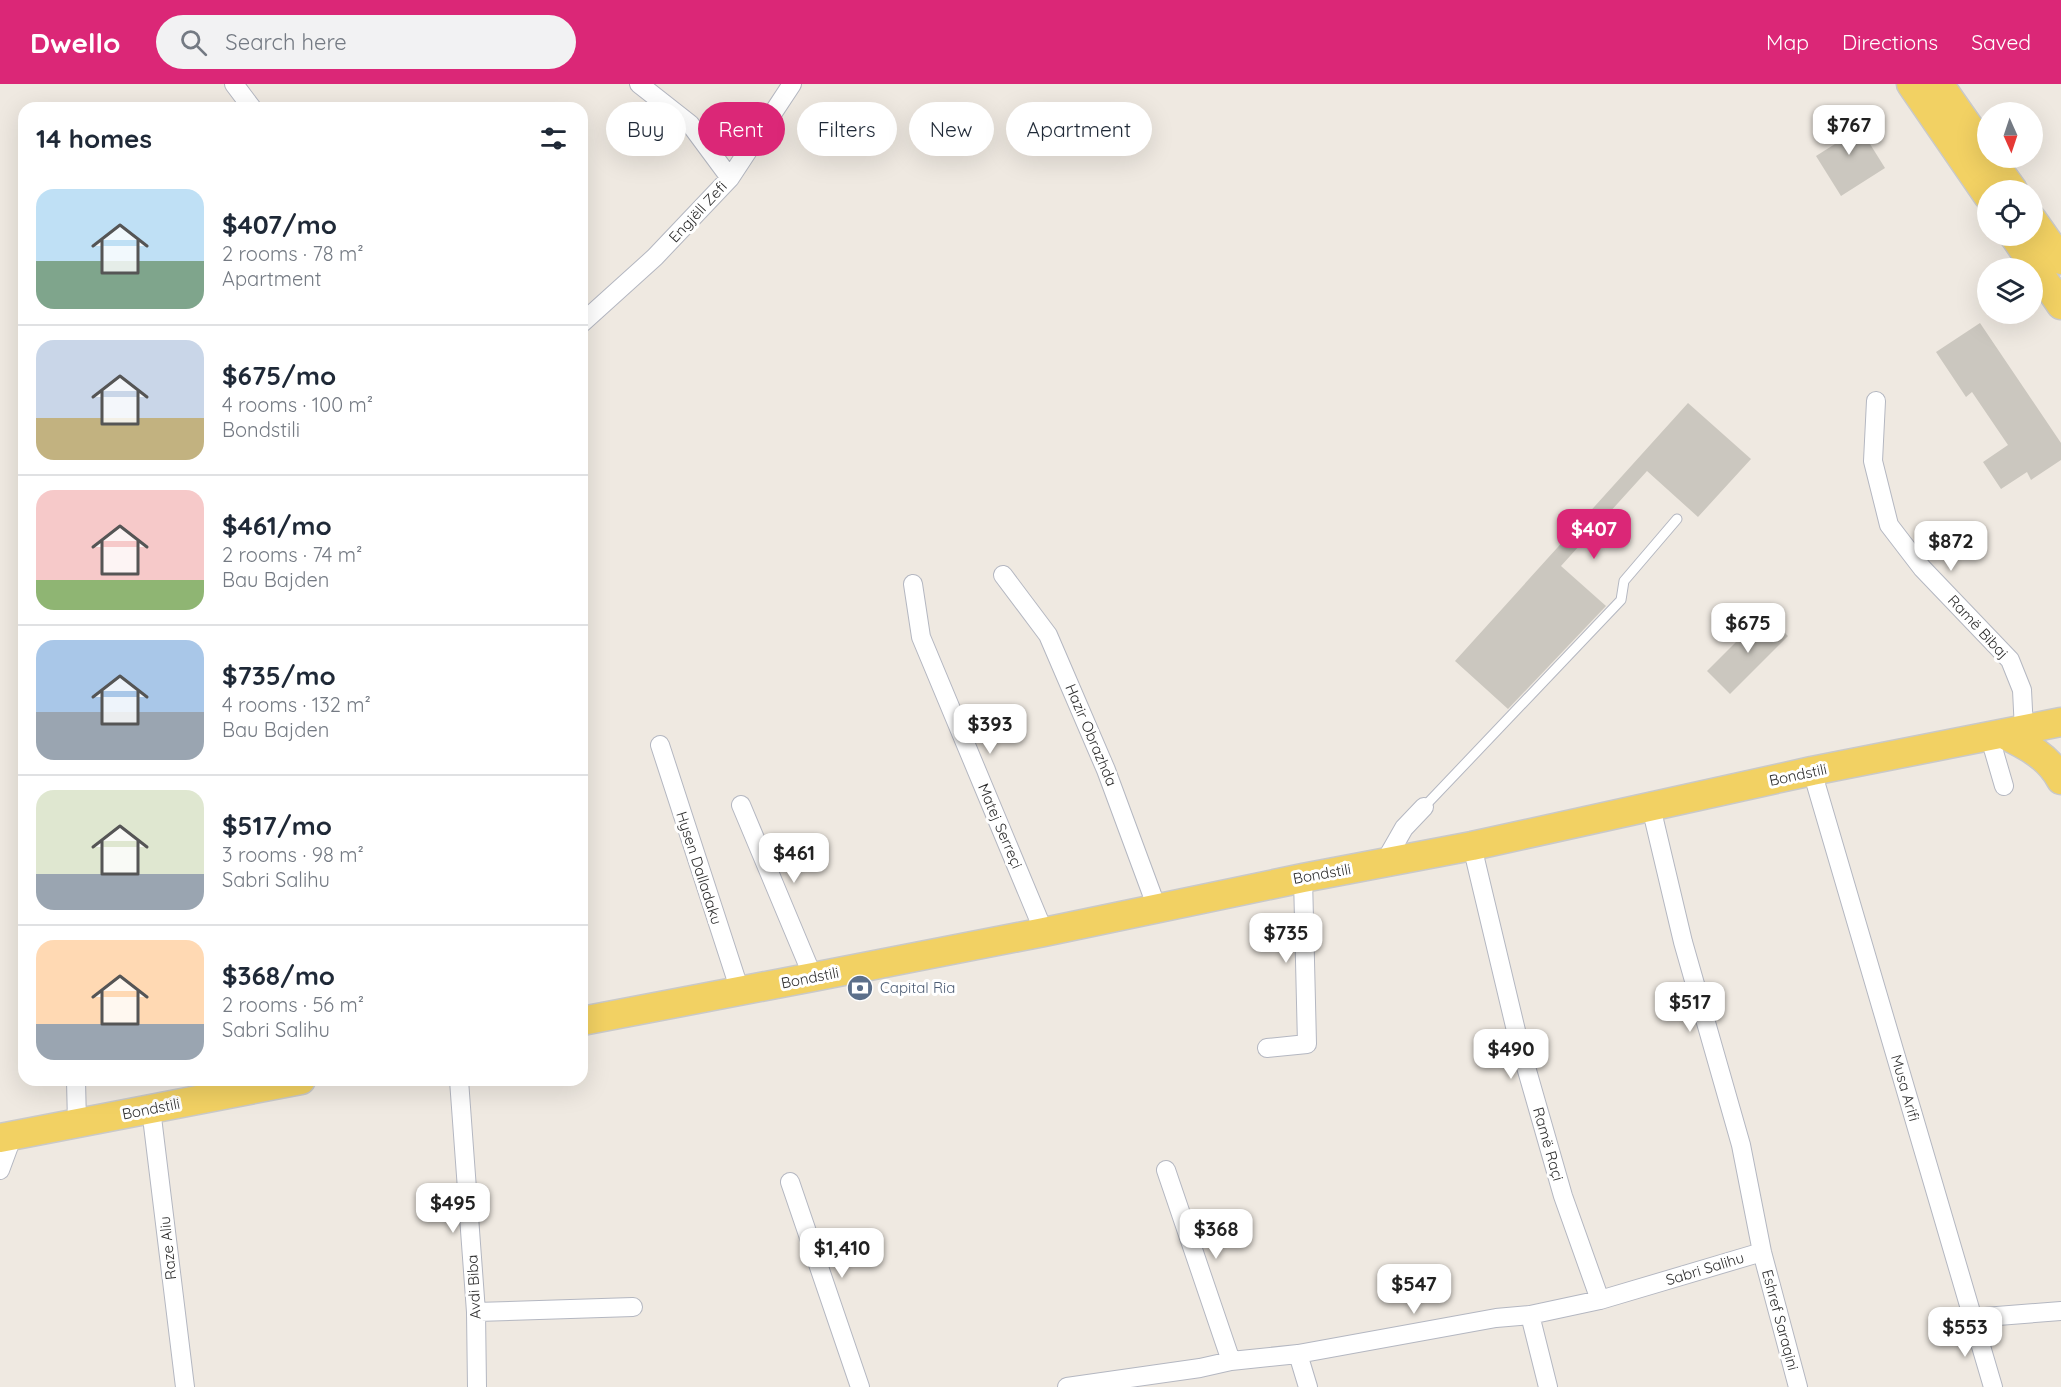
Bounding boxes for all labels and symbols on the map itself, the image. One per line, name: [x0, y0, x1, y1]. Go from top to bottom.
north arrow: [1977, 102, 2043, 168]
pin: $767: [1813, 105, 1885, 156]
street label: Engjëll Zefi: [664, 177, 731, 246]
pin: $407: [1558, 509, 1630, 560]
pin: $872: [1915, 521, 1987, 572]
street label: Ramë Bibaj: [1944, 591, 2013, 663]
pin: $675: [1712, 603, 1784, 654]
street label: Hazir Obrazhda: [1061, 681, 1122, 789]
pin: $393: [954, 704, 1026, 755]
street label: Bondstili: [1767, 759, 1829, 790]
street label: Matej Serreçi: [974, 780, 1027, 871]
street label: Hysen Dalladaku: [672, 809, 727, 927]
pin: $461: [758, 833, 830, 884]
street label: Bondstili: [1291, 859, 1352, 888]
pin: $735: [1250, 913, 1322, 964]
street label: Bondstili: [779, 963, 840, 992]
bank icon: Capital Ria: [845, 973, 875, 1003]
place label: Capital Ria: [880, 978, 955, 997]
pin: $517: [1654, 982, 1726, 1033]
pin: $490: [1475, 1029, 1547, 1080]
street label: Musa Arifi: [1887, 1052, 1924, 1123]
street label: Bondstili: [120, 1094, 181, 1123]
street label: Ramë Raçi: [1529, 1105, 1568, 1183]
pin: $495: [417, 1183, 489, 1234]
pin: $368: [1180, 1209, 1252, 1260]
street label: Raze Aliu: [155, 1215, 180, 1281]
pin: $1,410: [793, 1228, 891, 1279]
street label: Sabri Salihu: [1663, 1248, 1746, 1289]
street label: Avdi Biba: [462, 1254, 485, 1320]
pin: $547: [1378, 1264, 1450, 1315]
street label: Eshref Saraqini: [1758, 1267, 1803, 1373]
pin: $553: [1929, 1307, 2001, 1358]

